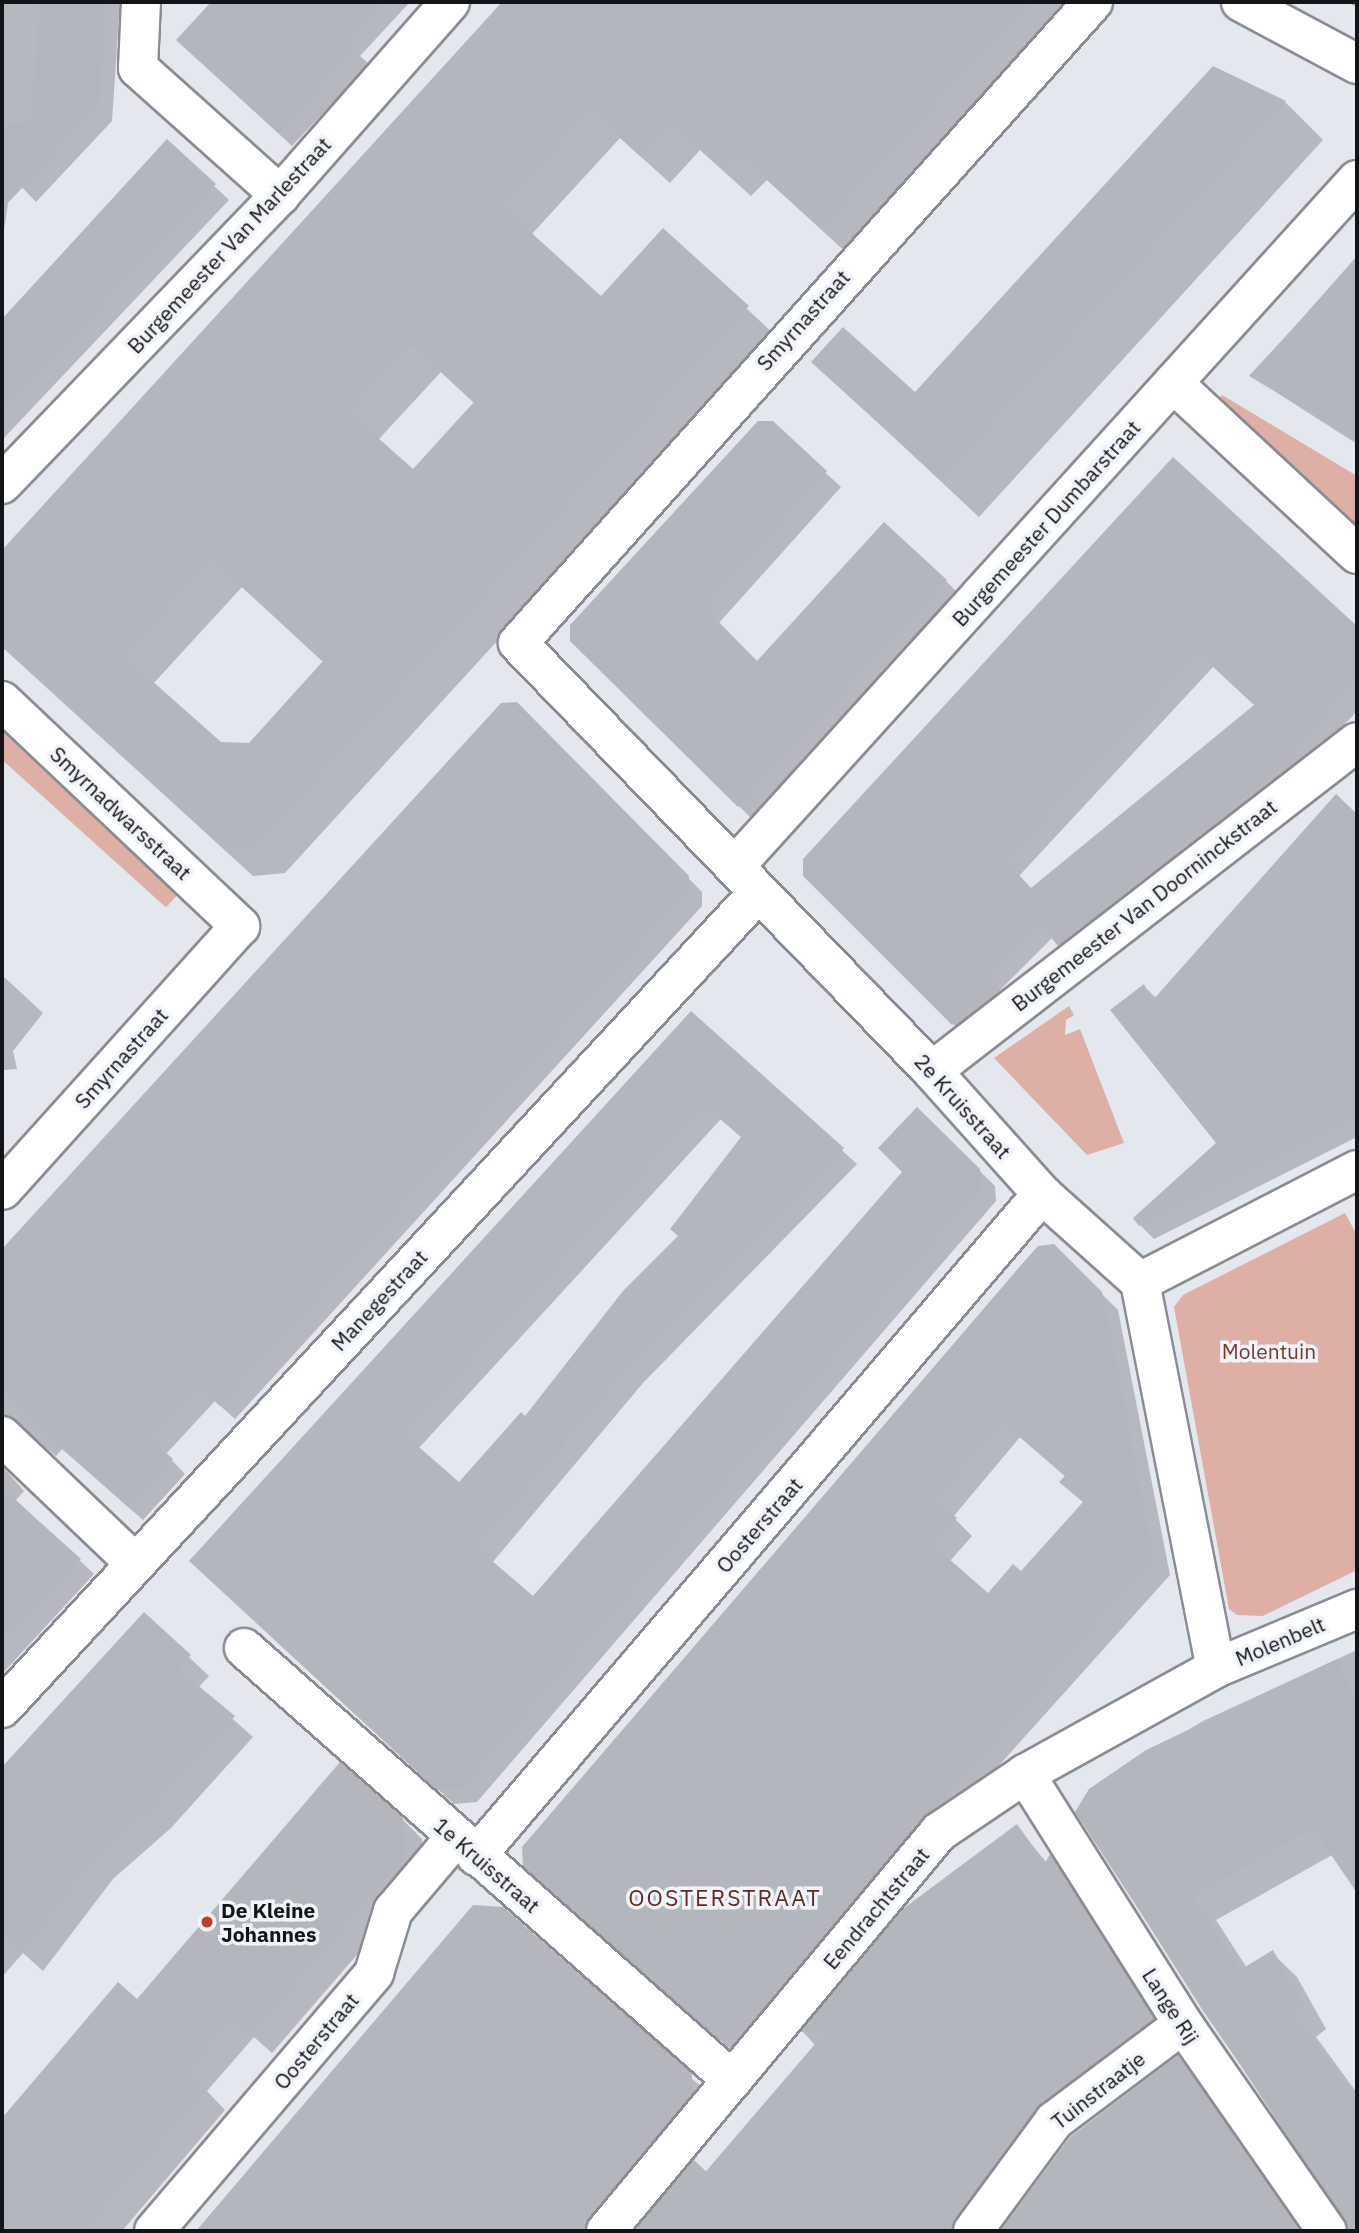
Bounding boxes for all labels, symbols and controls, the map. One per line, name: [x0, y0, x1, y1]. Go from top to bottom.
street label: Burgemeester Van Marlestraat: [122, 132, 336, 358]
street label: Smyrnastraat: [751, 265, 855, 375]
street label: Burgemeester Dumbarstraat: [947, 415, 1145, 631]
street label: Smyrnadwarsstraat: [45, 741, 197, 885]
street label: Burgemeester Van Doorninckstraat: [1007, 794, 1281, 1016]
street label: Smyrnastraat: [69, 1003, 173, 1113]
street label: 2e Kruisstraat: [909, 1049, 1017, 1163]
street label: Manegestraat: [326, 1244, 432, 1356]
park label: Molentuin: [1222, 1338, 1316, 1364]
street label: Oosterstraat: [711, 1472, 807, 1578]
street label: Molenbelt: [1232, 1611, 1328, 1671]
street label: 1e Kruisstraat: [429, 1812, 545, 1918]
street label: Eendrachtstraat: [818, 1842, 934, 1974]
district label: OOSTERSTRAAT: [630, 1883, 820, 1911]
place label: De Kleine Johannes: [221, 1897, 316, 1947]
marker: De Kleine Johannes: [199, 1914, 215, 1930]
street label: Lange Rij: [1137, 1963, 1205, 2049]
street label: Oosterstraat: [268, 1988, 364, 2094]
street label: Tuinstraatje: [1046, 2046, 1150, 2134]

